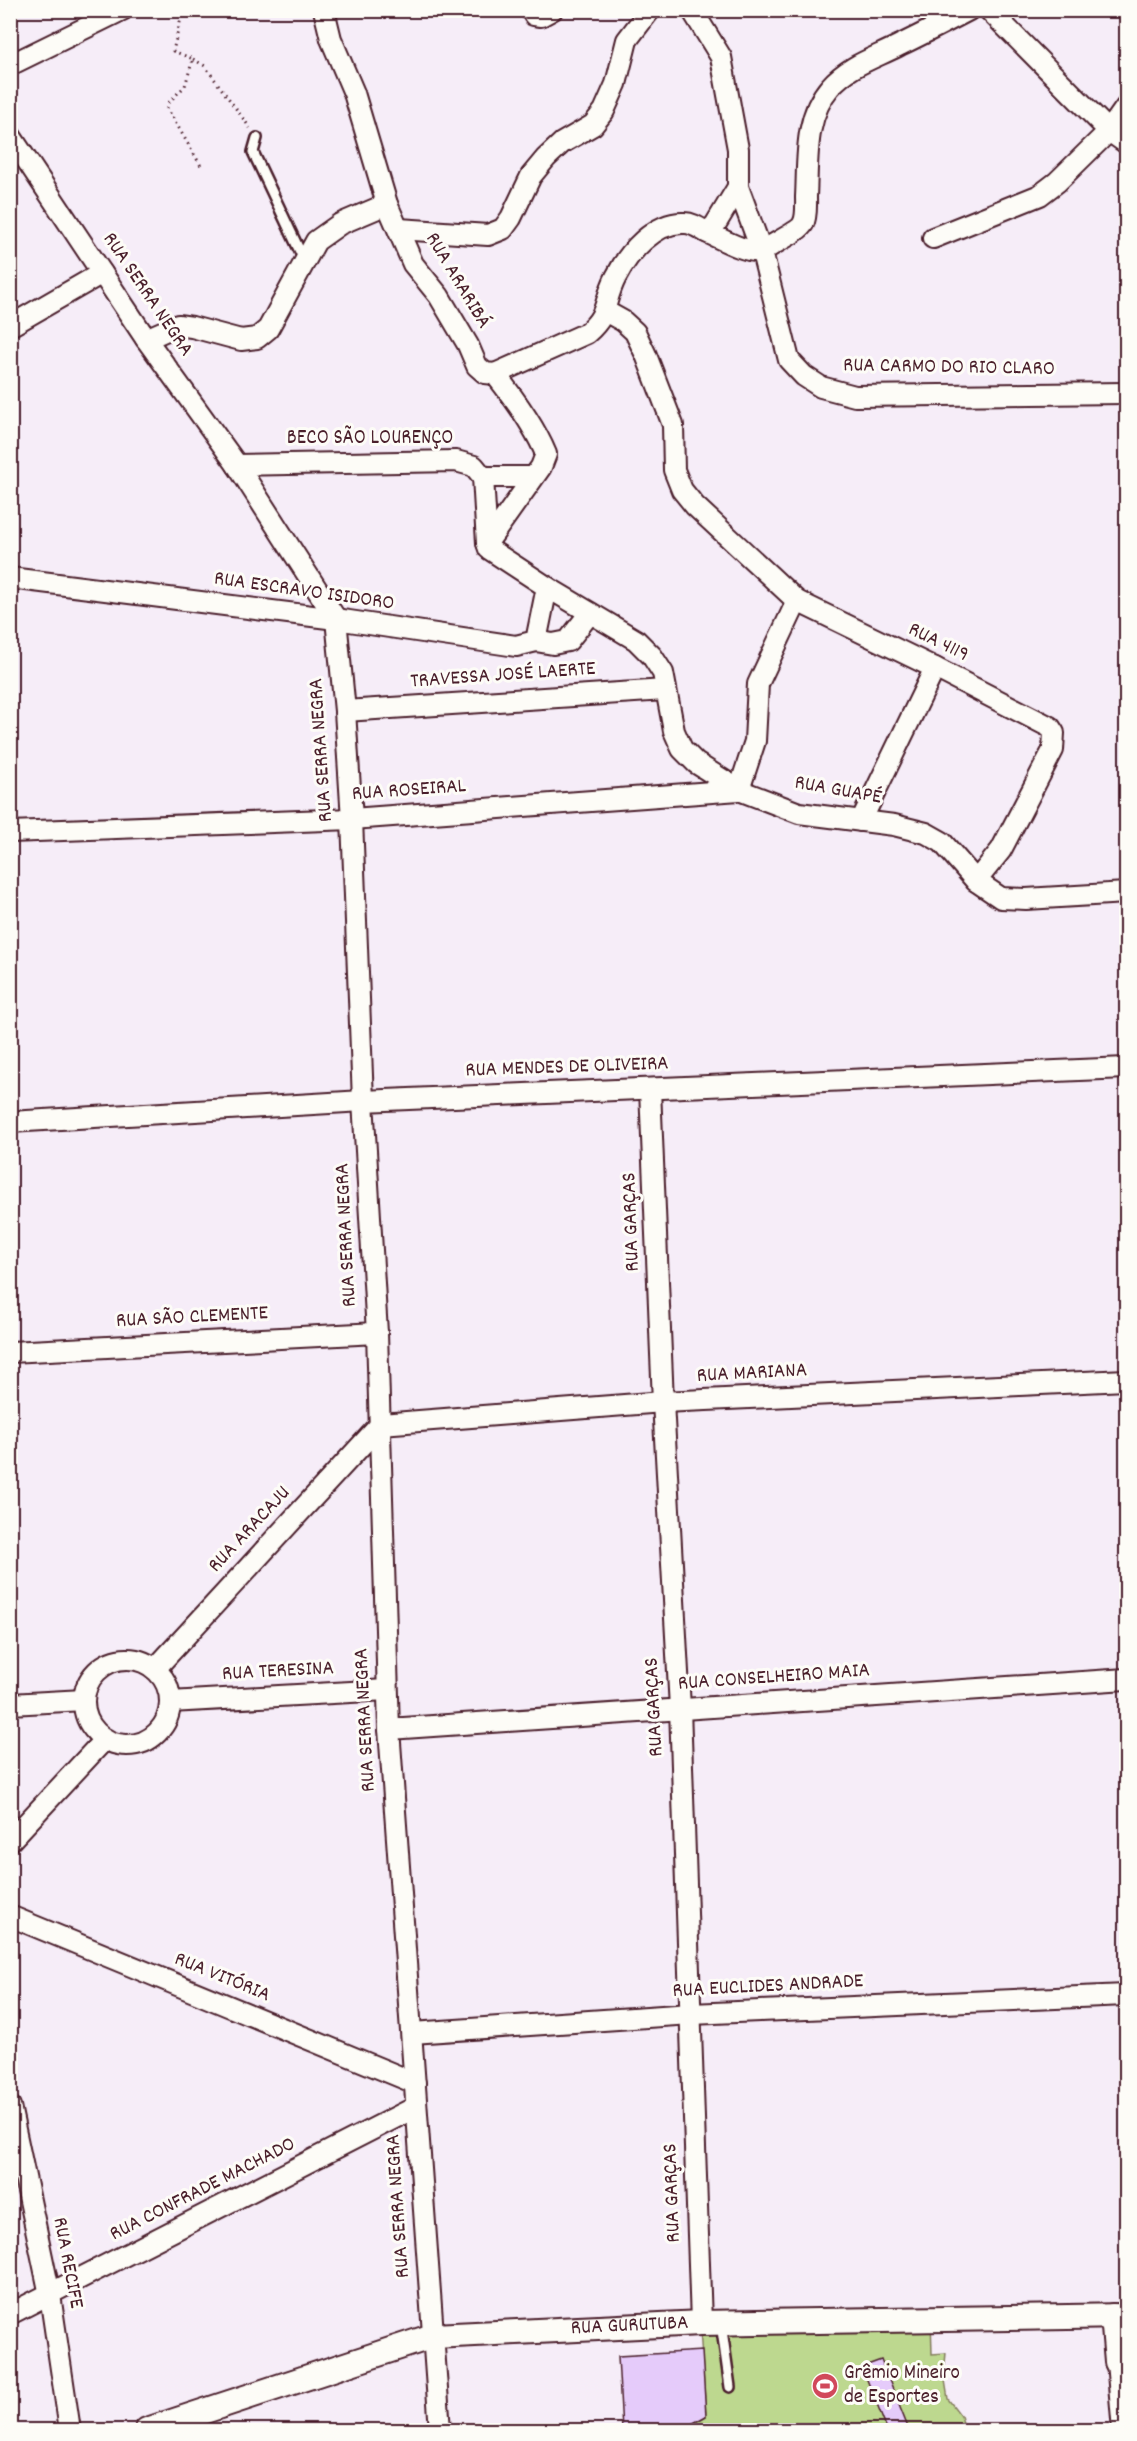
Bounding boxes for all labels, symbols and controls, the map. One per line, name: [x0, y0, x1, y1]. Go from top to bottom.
street label: RUA SERRA NEGRA: [94, 227, 200, 363]
street label: RUA ARARIBÁ: [416, 227, 498, 335]
street label: RUA CARMO DO RIO CLARO: [843, 351, 1055, 385]
street label: BECO SÃO LOURENÇO: [287, 424, 453, 454]
street label: RUA ESCRAVO ISIDORO: [212, 564, 396, 620]
street label: RUA 4119: [903, 615, 973, 671]
street label: TRAVESSA JOSÉ LAERTE: [409, 655, 597, 697]
street label: RUA SERRA NEGRA: [302, 677, 342, 823]
street label: RUA GUAPÉ: [792, 769, 884, 813]
street label: RUA ROSEIRAL: [351, 772, 468, 810]
street label: RUA MENDES DE OLIVEIRA: [465, 1049, 669, 1087]
street label: RUA SERRA NEGRA: [328, 1162, 366, 1308]
street label: RUA GARÇAS: [615, 1172, 649, 1272]
street label: RUA SÃO CLEMENTE: [115, 1299, 269, 1337]
street label: RUA MARIANA: [696, 1356, 808, 1392]
street label: RUA ARACAJU: [202, 1480, 298, 1580]
street label: RUA SERRA NEGRA: [347, 1647, 385, 1793]
street label: RUA TERESINA: [221, 1654, 335, 1690]
street label: RUA CONSELHEIRO MAIA: [677, 1656, 871, 1700]
street label: RUA GARÇAS: [637, 1657, 673, 1757]
street label: RUA VITÓRIA: [169, 1945, 275, 2011]
street label: RUA EUCLIDES ANDRADE: [672, 1967, 865, 2007]
street label: RUA CONFRADE MACHADO: [105, 2130, 301, 2250]
street label: RUA SERRA NEGRA: [379, 2133, 419, 2279]
street label: RUA GARÇAS: [656, 2143, 690, 2243]
street label: RUA RECIFE: [43, 2215, 91, 2312]
street label: RUA GURUTUBA: [570, 2309, 689, 2344]
place label: Grêmio Mineiro de Esportes: [844, 2359, 960, 2413]
sports icon: Grêmio Mineiro de Esportes: [810, 2371, 840, 2401]

